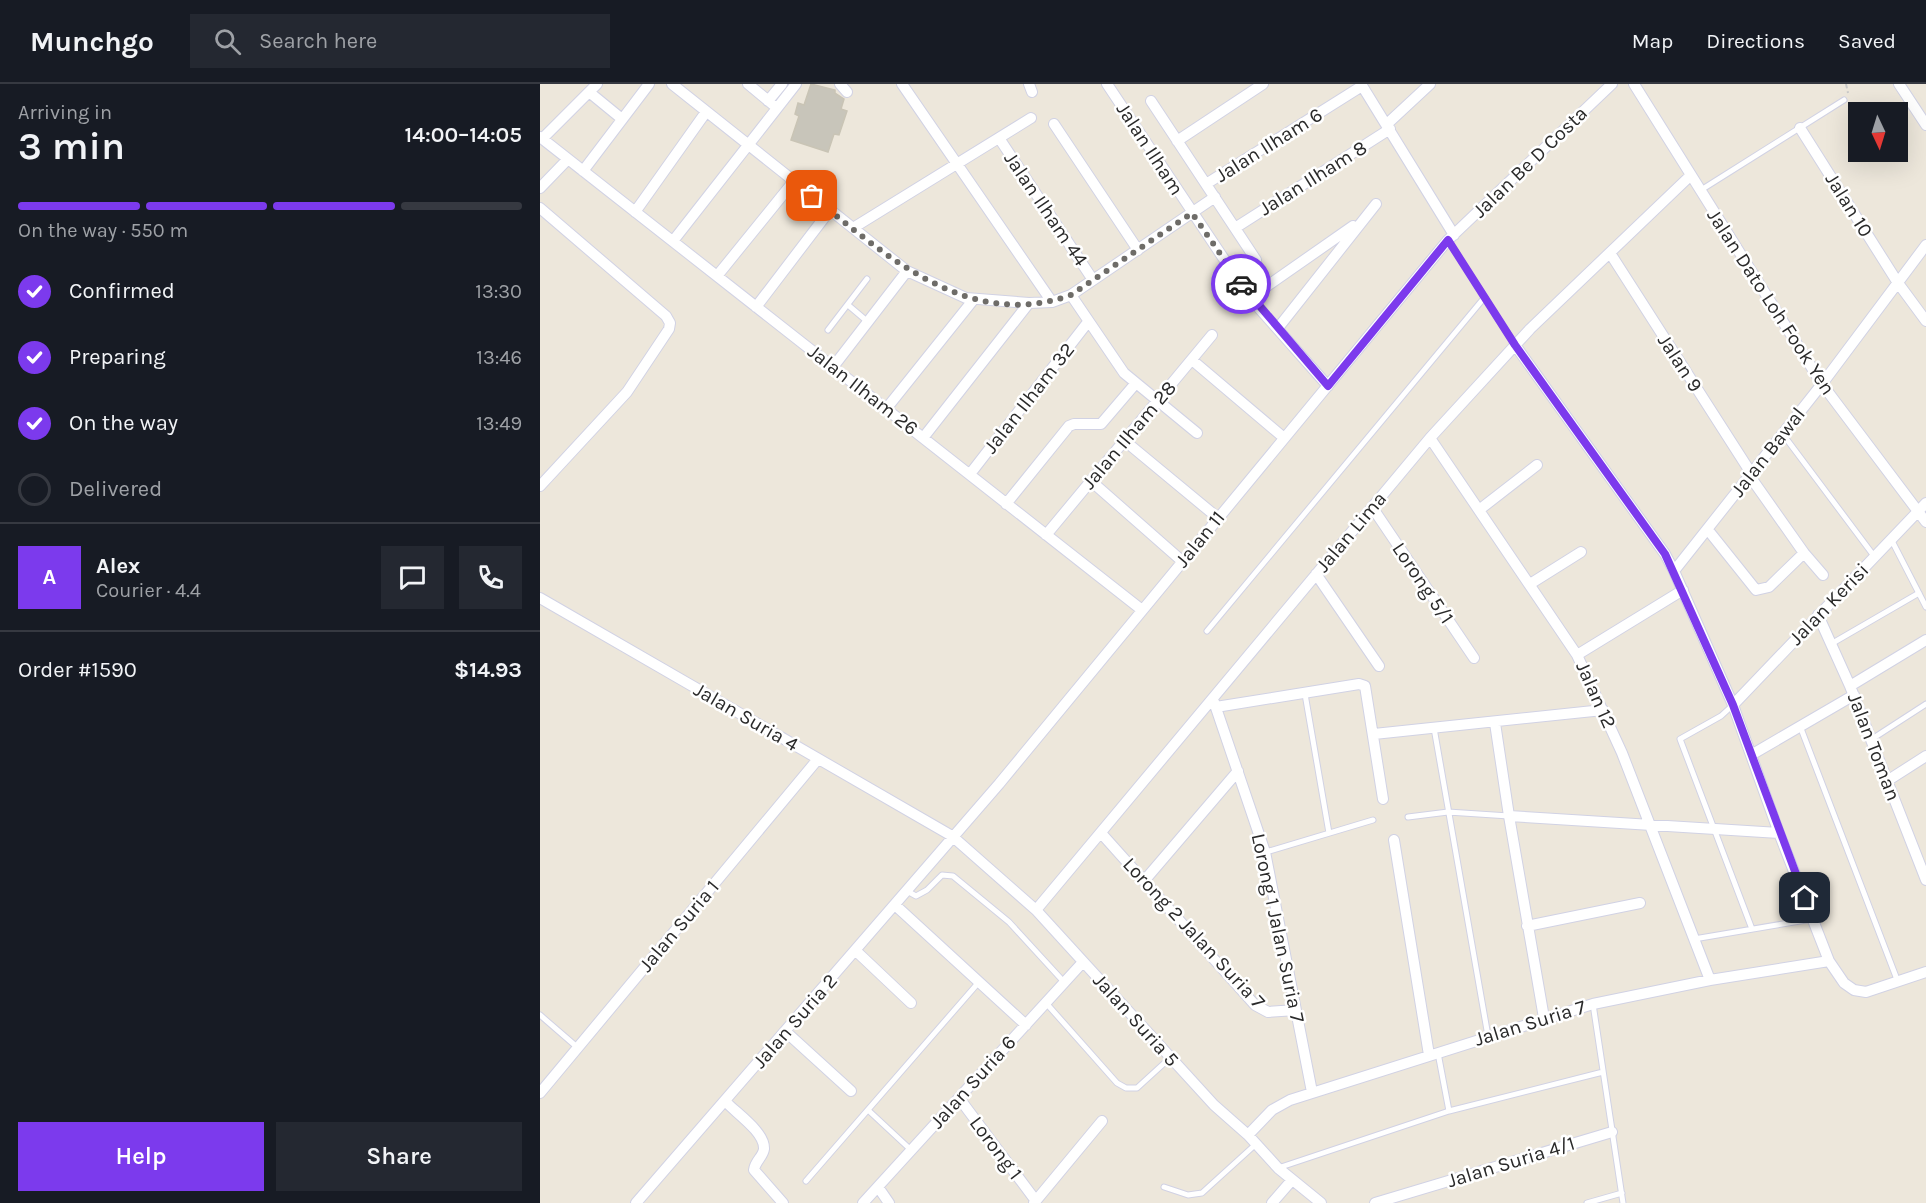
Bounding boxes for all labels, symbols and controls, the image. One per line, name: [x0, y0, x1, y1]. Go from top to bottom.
search box: [190, 14, 610, 68]
text: Munchgo: [30, 25, 154, 58]
icon: search: [211, 25, 244, 58]
text: Search here: [259, 28, 377, 54]
text: Map: [1632, 29, 1673, 53]
text: Directions: [1706, 29, 1805, 53]
text: Saved: [1838, 29, 1896, 53]
street label: Jalan Ilham: [1112, 98, 1188, 200]
text: Arriving in: [18, 101, 112, 124]
street label: Jalan Be D Costa: [1468, 102, 1592, 222]
north arrow: [1848, 102, 1908, 162]
map controls: [1848, 102, 1908, 162]
street label: Jalan Ilham 6: [1211, 103, 1327, 187]
text: 14:00–14:05: [405, 122, 522, 148]
text: 3 min: [18, 123, 125, 169]
street label: Jalan Ilham 8: [1255, 136, 1371, 220]
street label: Jalan Ilham 44: [999, 148, 1093, 270]
street label: Jalan 10: [1820, 169, 1878, 241]
pin: [786, 170, 837, 221]
icon: bag: [795, 179, 828, 212]
street label: Jalan Dato Loh Fook Yen: [1702, 205, 1840, 399]
text: On the way · 550 m: [18, 219, 188, 242]
courier: [1211, 254, 1271, 314]
icon: car: [1225, 268, 1258, 301]
icon: check: [18, 275, 51, 308]
text: Confirmed: [69, 278, 175, 304]
text: 13:30: [475, 280, 522, 303]
street label: Jalan 9: [1653, 330, 1707, 396]
street label: Jalan Ilham 32: [979, 338, 1079, 458]
street label: Jalan Ilham 26: [803, 340, 923, 440]
icon: check: [18, 341, 51, 374]
text: Preparing: [69, 344, 166, 370]
text: 13:46: [476, 346, 522, 369]
street label: Jalan Ilham 28: [1077, 376, 1181, 494]
street label: Jalan Bawal: [1726, 403, 1810, 501]
icon: check: [18, 407, 51, 440]
text: On the way: [69, 410, 178, 436]
text: 13:49: [476, 412, 522, 435]
text: Delivered: [69, 476, 162, 502]
street label: Jalan Lima: [1311, 487, 1391, 577]
street label: Jalan 11: [1170, 506, 1230, 572]
street label: Lorong 5/1: [1387, 538, 1459, 628]
button: chat: [381, 546, 444, 609]
button: phone: [459, 546, 522, 609]
text: Alex: [96, 553, 140, 579]
street label: Jalan Kerisi: [1784, 558, 1874, 650]
text: A: [43, 564, 56, 590]
text: Courier · 4.4: [96, 579, 201, 602]
text: Order #1590: [18, 657, 137, 683]
text: $14.93: [454, 657, 522, 683]
street label: Jalan 12: [1571, 658, 1621, 732]
street label: Jalan Suria 4: [690, 678, 802, 756]
street label: Jalan Toman: [1843, 690, 1905, 804]
street label: Lorong 1 Jalan Suria 7: [1247, 831, 1309, 1025]
street label: Lorong 2 Jalan Suria 7: [1118, 853, 1270, 1014]
pin: [1779, 872, 1830, 923]
street label: Jalan Suria 1: [634, 876, 724, 976]
icon: home: [1788, 881, 1821, 914]
street label: Jalan Suria 2: [748, 969, 842, 1073]
street label: Jalan Suria 5: [1088, 969, 1184, 1071]
street label: Jalan Suria 7: [1472, 995, 1589, 1051]
street label: Jalan Suria 6: [925, 1031, 1021, 1133]
street label: Lorong 1: [965, 1112, 1027, 1184]
button: Help: [18, 1122, 264, 1191]
button: Share: [276, 1122, 522, 1191]
street label: Jalan Suria 4/1: [1444, 1132, 1578, 1192]

